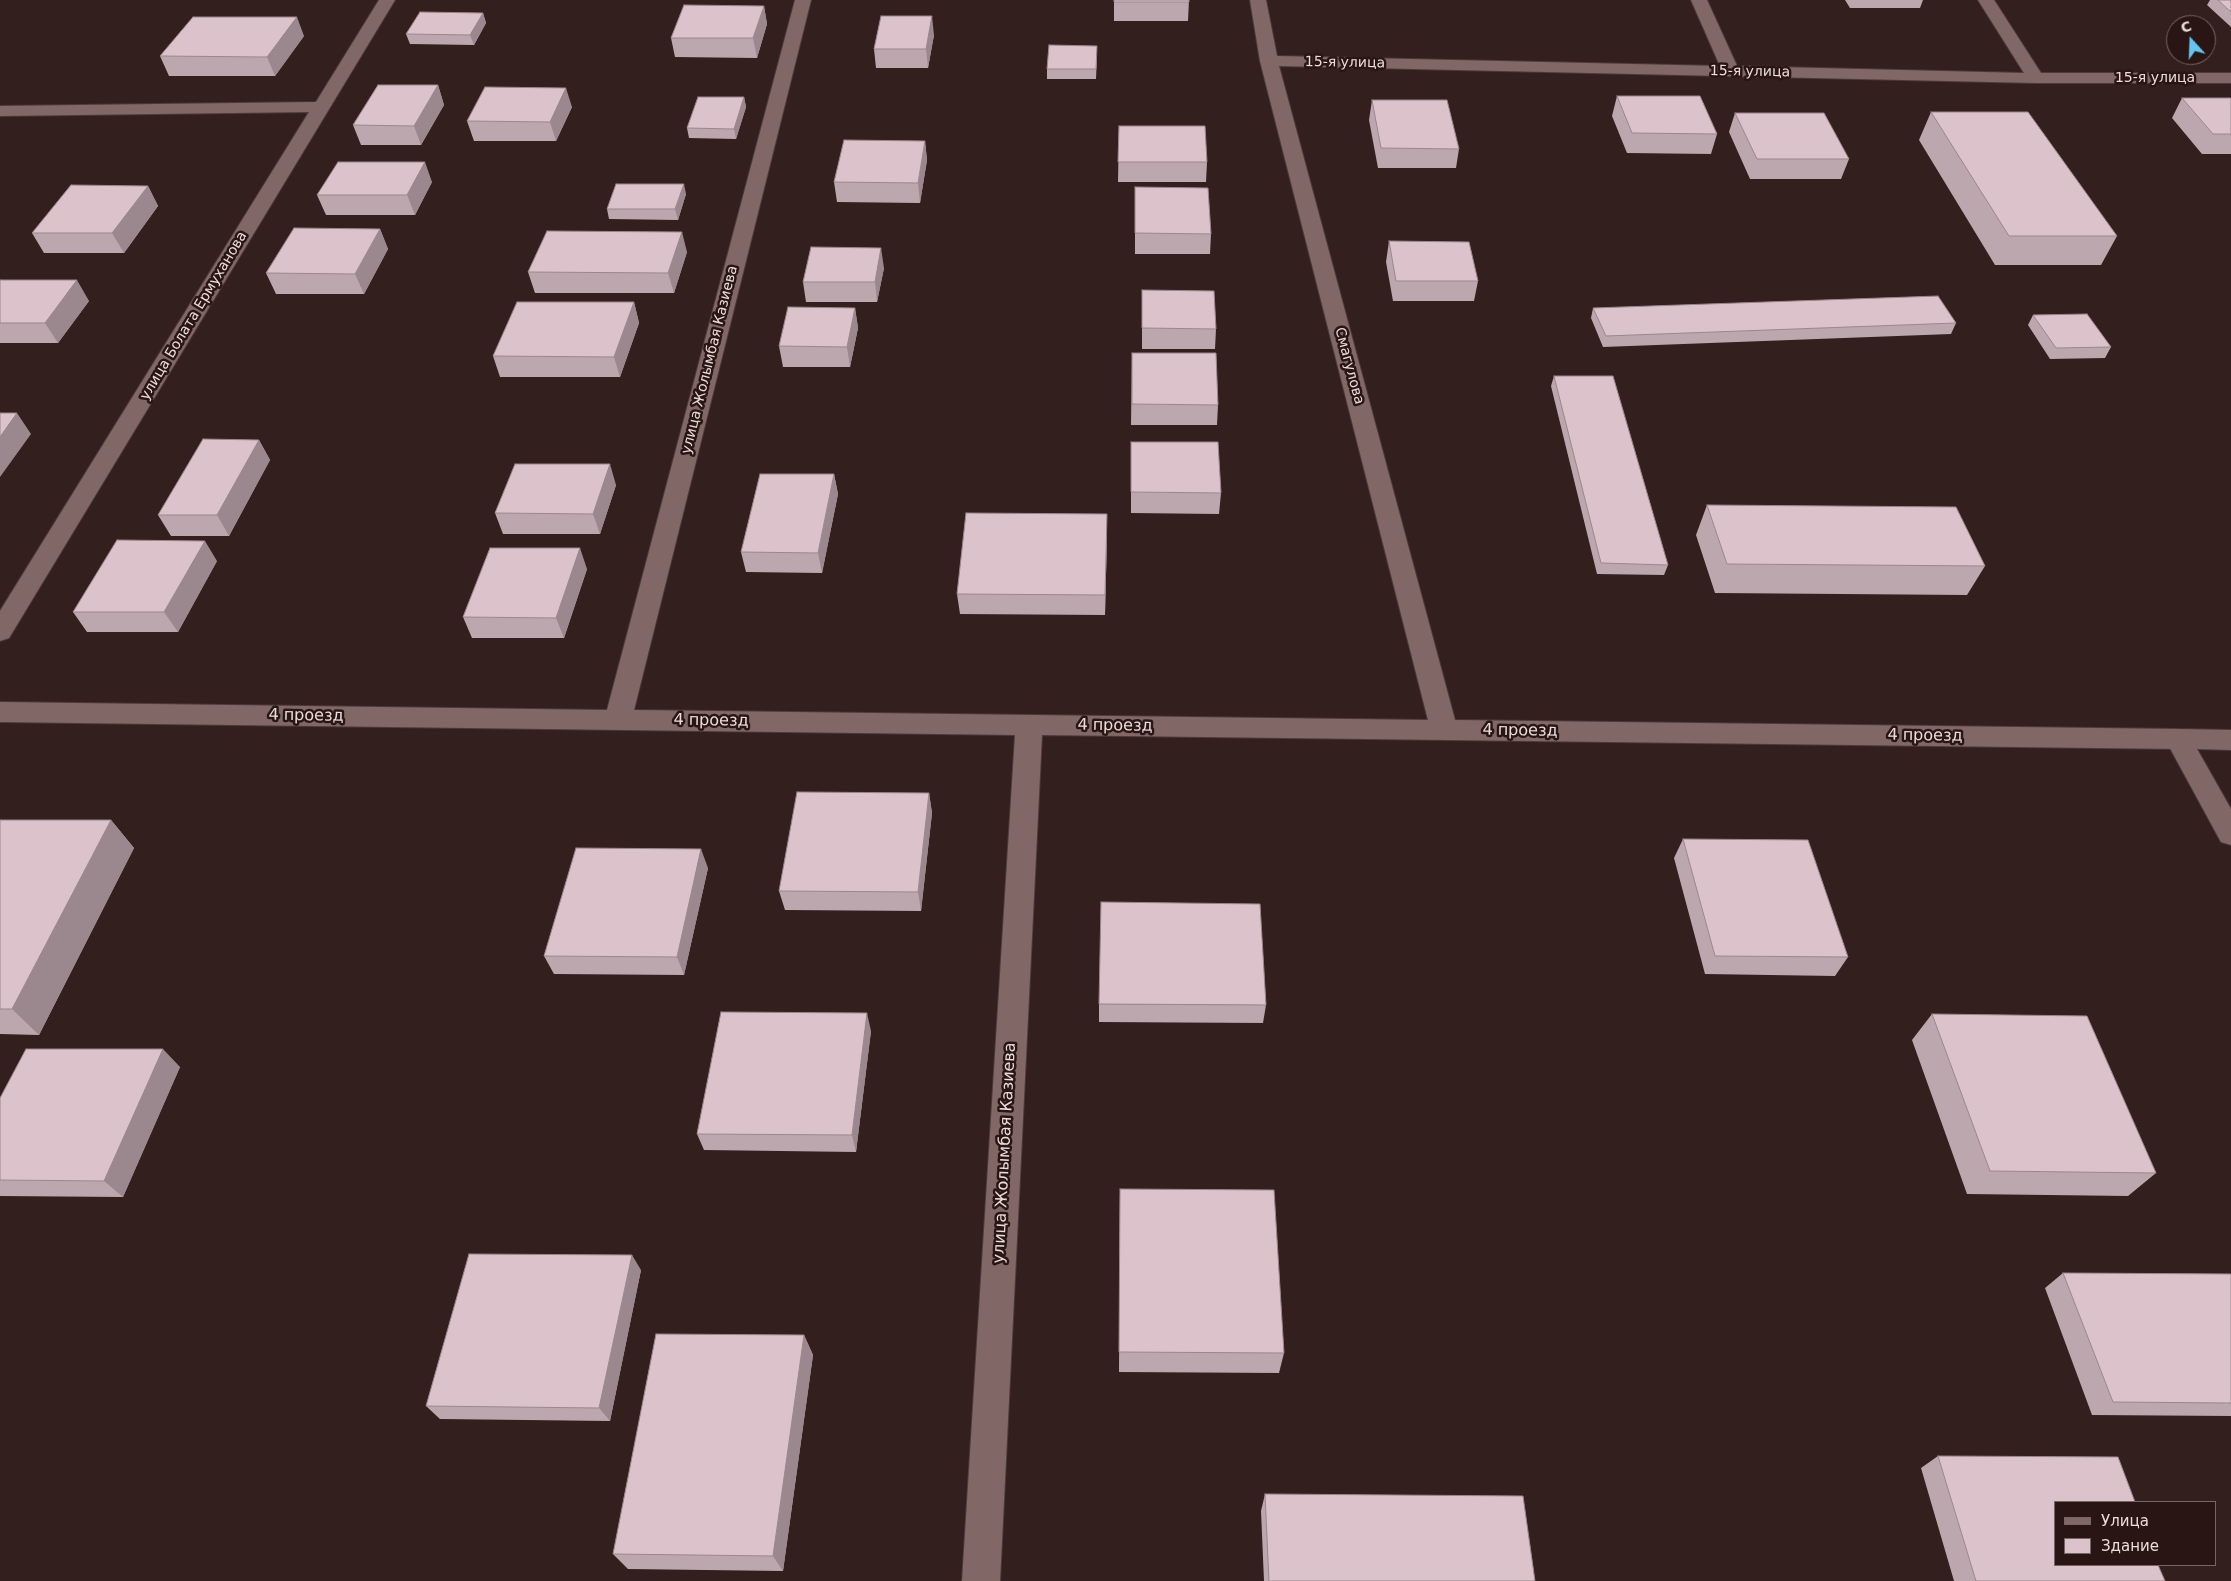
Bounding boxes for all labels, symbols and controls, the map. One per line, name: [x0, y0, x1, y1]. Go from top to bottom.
north arrow: [2166, 15, 2216, 65]
text: С: [2179, 18, 2194, 36]
street label: 15-я улица: [1305, 54, 1385, 72]
street label: 15-я улица: [1710, 63, 1790, 81]
street label: 15-я улица: [2115, 70, 2195, 86]
street label: улица Болата Ермуханова: [137, 229, 251, 403]
street label: улица Жолымбая Казиева: [678, 264, 742, 456]
street label: Смагулова: [1331, 326, 1367, 406]
street label: 4 проезд: [268, 706, 344, 726]
street label: 4 проезд: [673, 711, 749, 731]
street label: 4 проезд: [1077, 716, 1153, 736]
street label: 4 проезд: [1482, 721, 1558, 741]
street label: 4 проезд: [1887, 726, 1963, 746]
street label: улица Жолымбая Казиева: [990, 1042, 1020, 1264]
legend: [2054, 1501, 2216, 1566]
text: Улица: [2101, 1512, 2149, 1530]
text: Здание: [2101, 1537, 2159, 1555]

